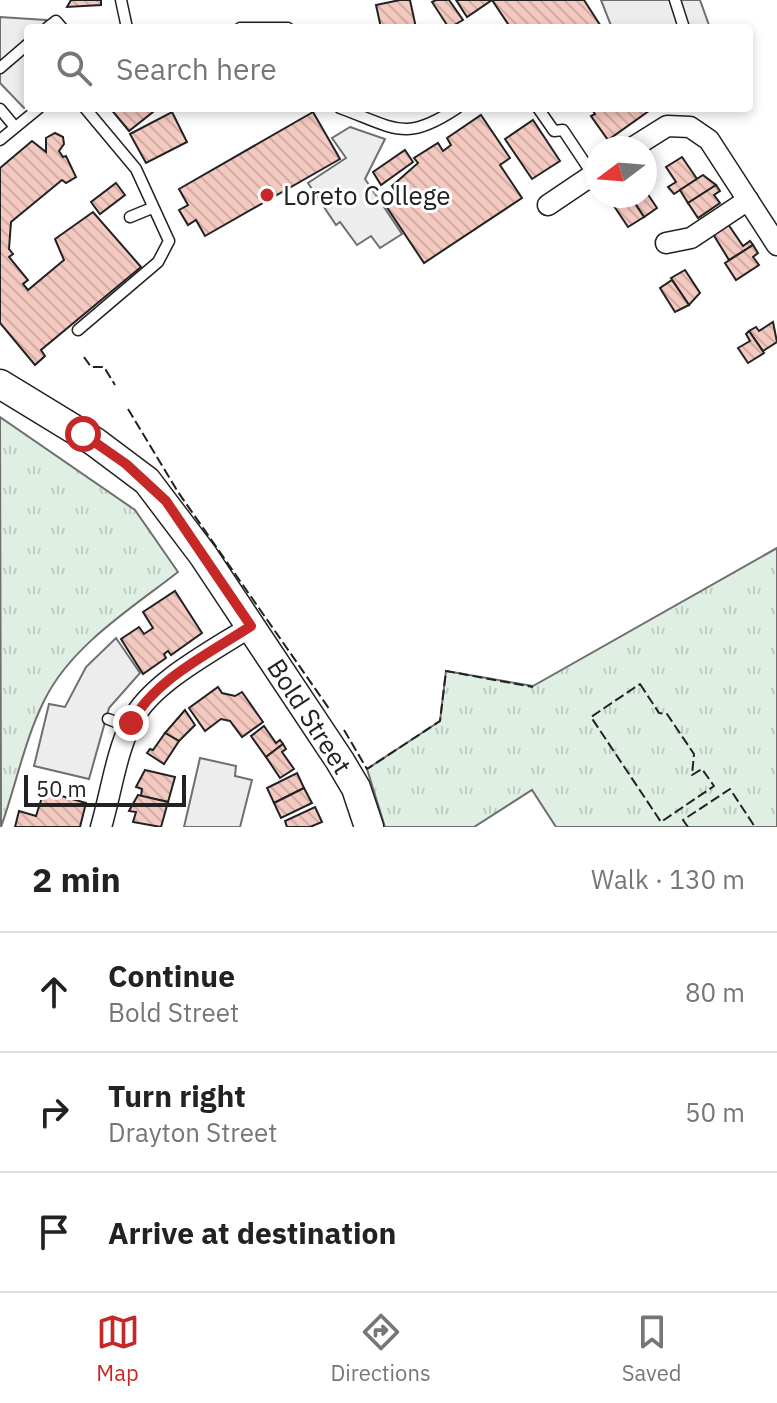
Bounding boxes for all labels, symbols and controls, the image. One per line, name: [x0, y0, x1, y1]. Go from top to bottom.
search box: [24, 24, 753, 112]
icon: search: [52, 46, 96, 90]
text: Search here: [116, 49, 277, 88]
north arrow: [585, 136, 657, 208]
place label: Loreto College: [283, 178, 451, 212]
marker: Loreto College: [258, 186, 276, 204]
route start: [65, 416, 101, 452]
street label: Bold Street: [260, 652, 360, 780]
route end: [113, 705, 149, 741]
scale bar: [24, 771, 186, 807]
text: 50 m: [36, 774, 87, 803]
text: 2 min: [32, 857, 121, 901]
text: Walk · 130 m: [591, 862, 745, 896]
text: Continue: [108, 956, 235, 995]
icon: ahead: [32, 970, 76, 1014]
text: 80 m: [685, 975, 745, 1009]
text: Bold Street: [108, 995, 239, 1029]
text: Turn right: [108, 1076, 246, 1115]
icon: right: [32, 1090, 76, 1134]
text: 50 m: [685, 1095, 745, 1129]
text: Drayton Street: [108, 1115, 277, 1149]
icon: arrive: [32, 1210, 76, 1254]
text: Arrive at destination: [108, 1213, 396, 1252]
tab: Map: [96, 1310, 140, 1387]
tab: Directions: [331, 1310, 431, 1387]
tab: Saved: [622, 1310, 681, 1387]

